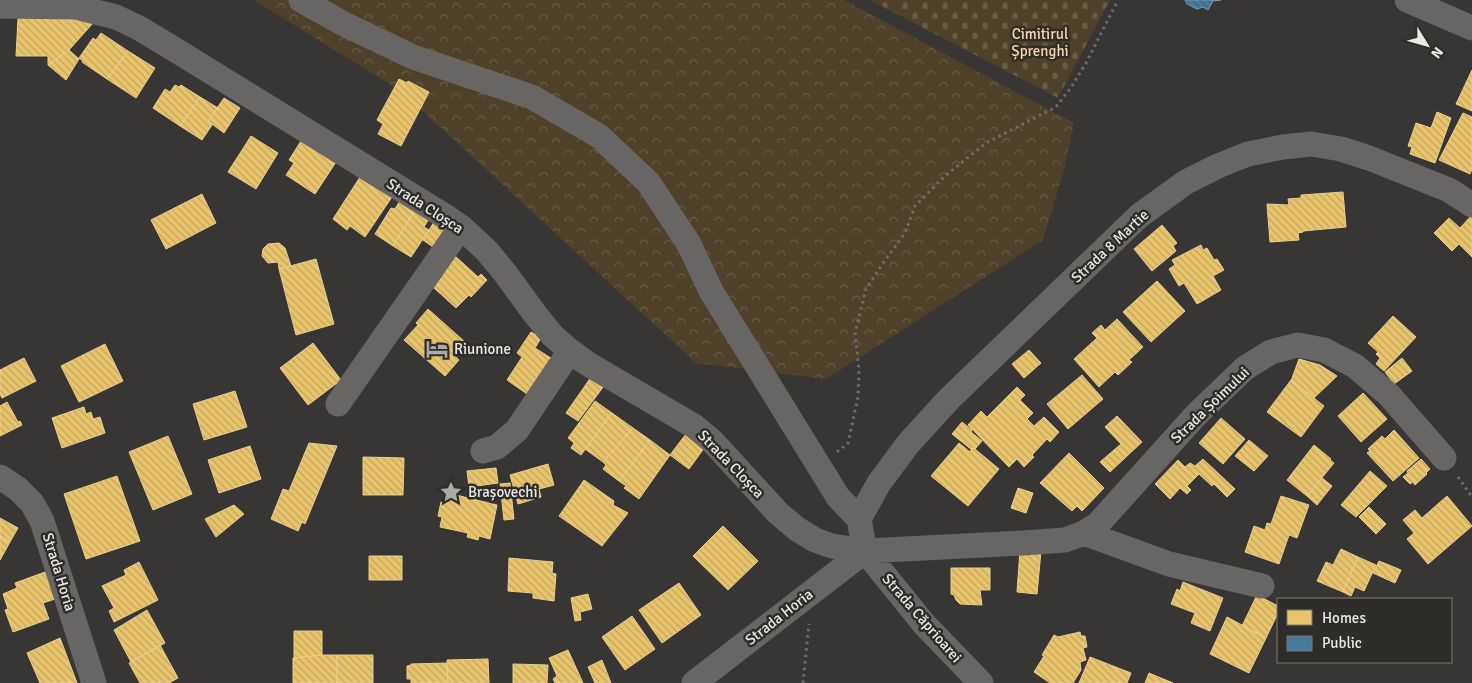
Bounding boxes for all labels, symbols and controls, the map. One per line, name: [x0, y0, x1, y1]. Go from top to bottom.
north arrow: [1402, 20, 1452, 70]
park label: Cimitirul Șprenghi: [1011, 25, 1069, 60]
text: N: [1427, 44, 1447, 62]
street label: Strada Cloșca: [383, 175, 467, 237]
street label: Strada 8 Martie: [1068, 206, 1152, 286]
hotel icon: Riunione: [424, 336, 450, 362]
place label: Riunione: [454, 340, 511, 358]
street label: Strada Șoimului: [1167, 363, 1253, 447]
street label: Strada Cloșca: [694, 426, 768, 502]
place icon: Brașovechi: [438, 479, 464, 505]
place label: Brașovechi: [468, 483, 538, 501]
street label: Strada Horia: [39, 531, 79, 613]
street label: Strada Căprioarei: [878, 570, 966, 666]
street label: Strada Horia: [742, 585, 816, 649]
legend: [1277, 598, 1452, 663]
text: Homes: [1322, 609, 1366, 627]
text: Public: [1322, 634, 1362, 652]

